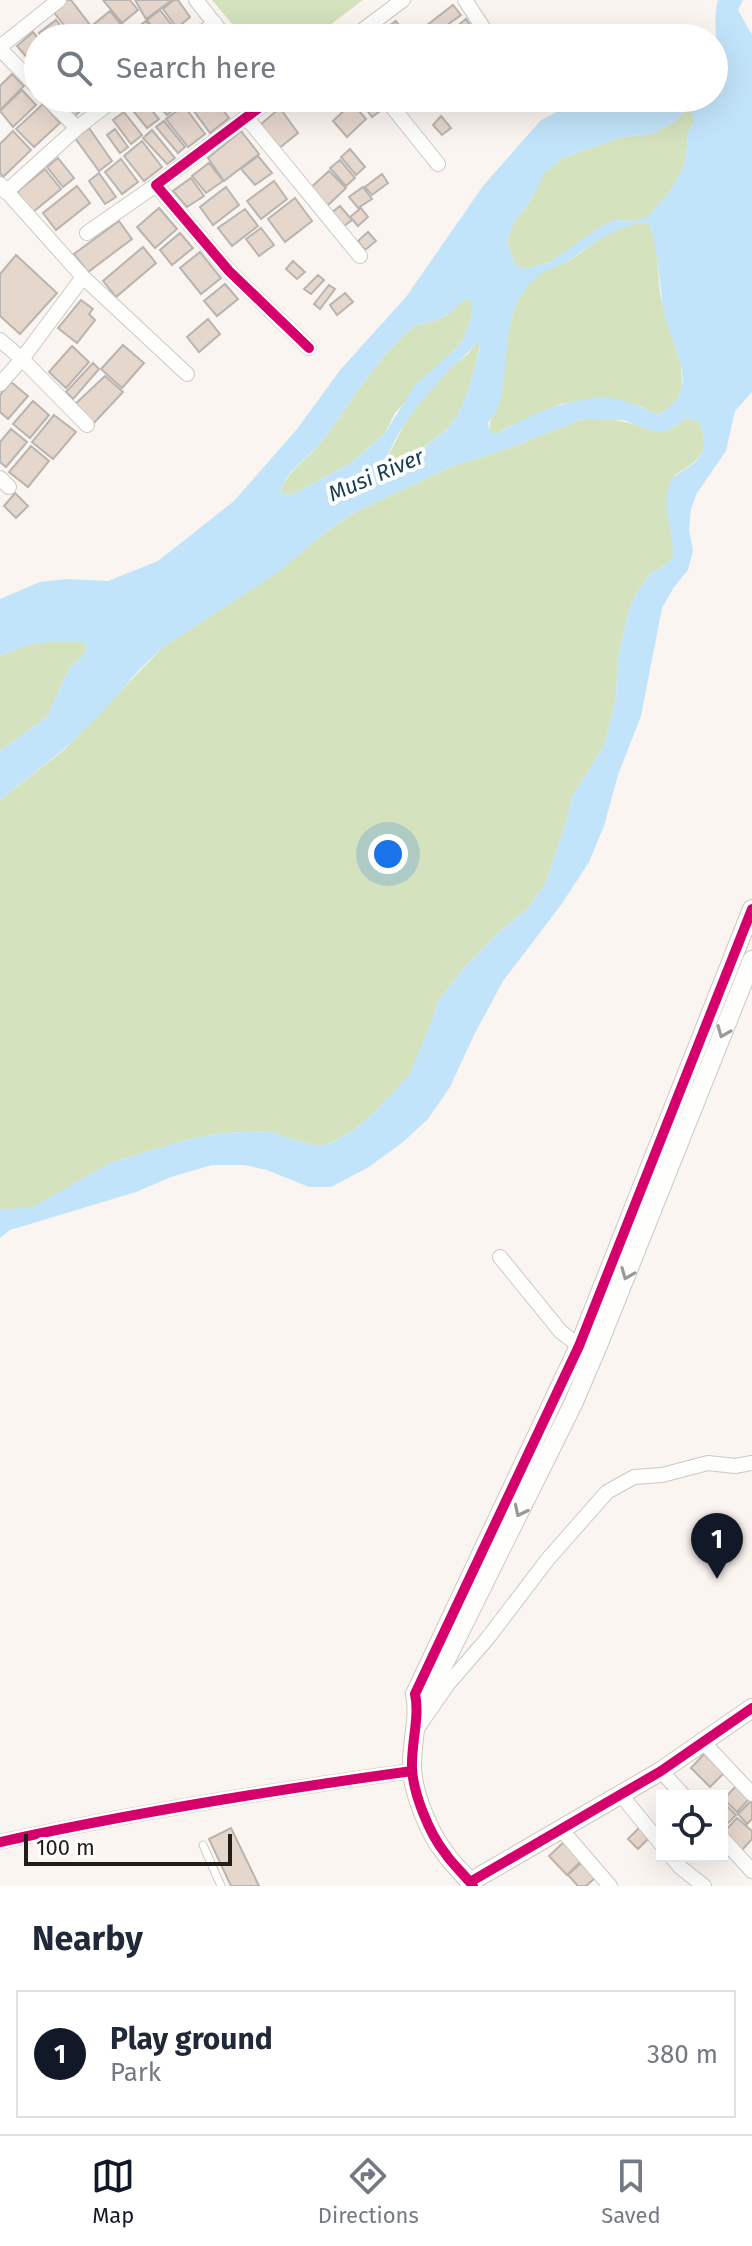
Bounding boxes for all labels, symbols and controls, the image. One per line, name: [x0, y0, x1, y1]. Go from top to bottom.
search box: [24, 24, 728, 112]
icon: search: [52, 46, 96, 90]
text: Search here: [116, 50, 276, 86]
water label: Musi River: [324, 443, 428, 507]
your location: [368, 834, 408, 874]
one-way arrow: [716, 1024, 733, 1038]
one-way arrow: [620, 1266, 637, 1280]
one-way arrow: [514, 1502, 530, 1517]
pin: 1: [691, 1513, 743, 1579]
map controls: [656, 1790, 728, 1862]
button: locate: [656, 1790, 728, 1862]
scale bar: [24, 1830, 232, 1866]
text: 100 m: [36, 1834, 95, 1861]
text: Nearby: [32, 1918, 143, 1959]
text: Play ground: [110, 2021, 273, 2057]
text: 1: [54, 2039, 66, 2070]
text: 380 m: [647, 2039, 718, 2070]
text: Park: [110, 2057, 161, 2088]
tab: Map: [91, 2154, 135, 2229]
tab: Directions: [318, 2154, 419, 2229]
tab: Saved: [601, 2154, 661, 2229]

